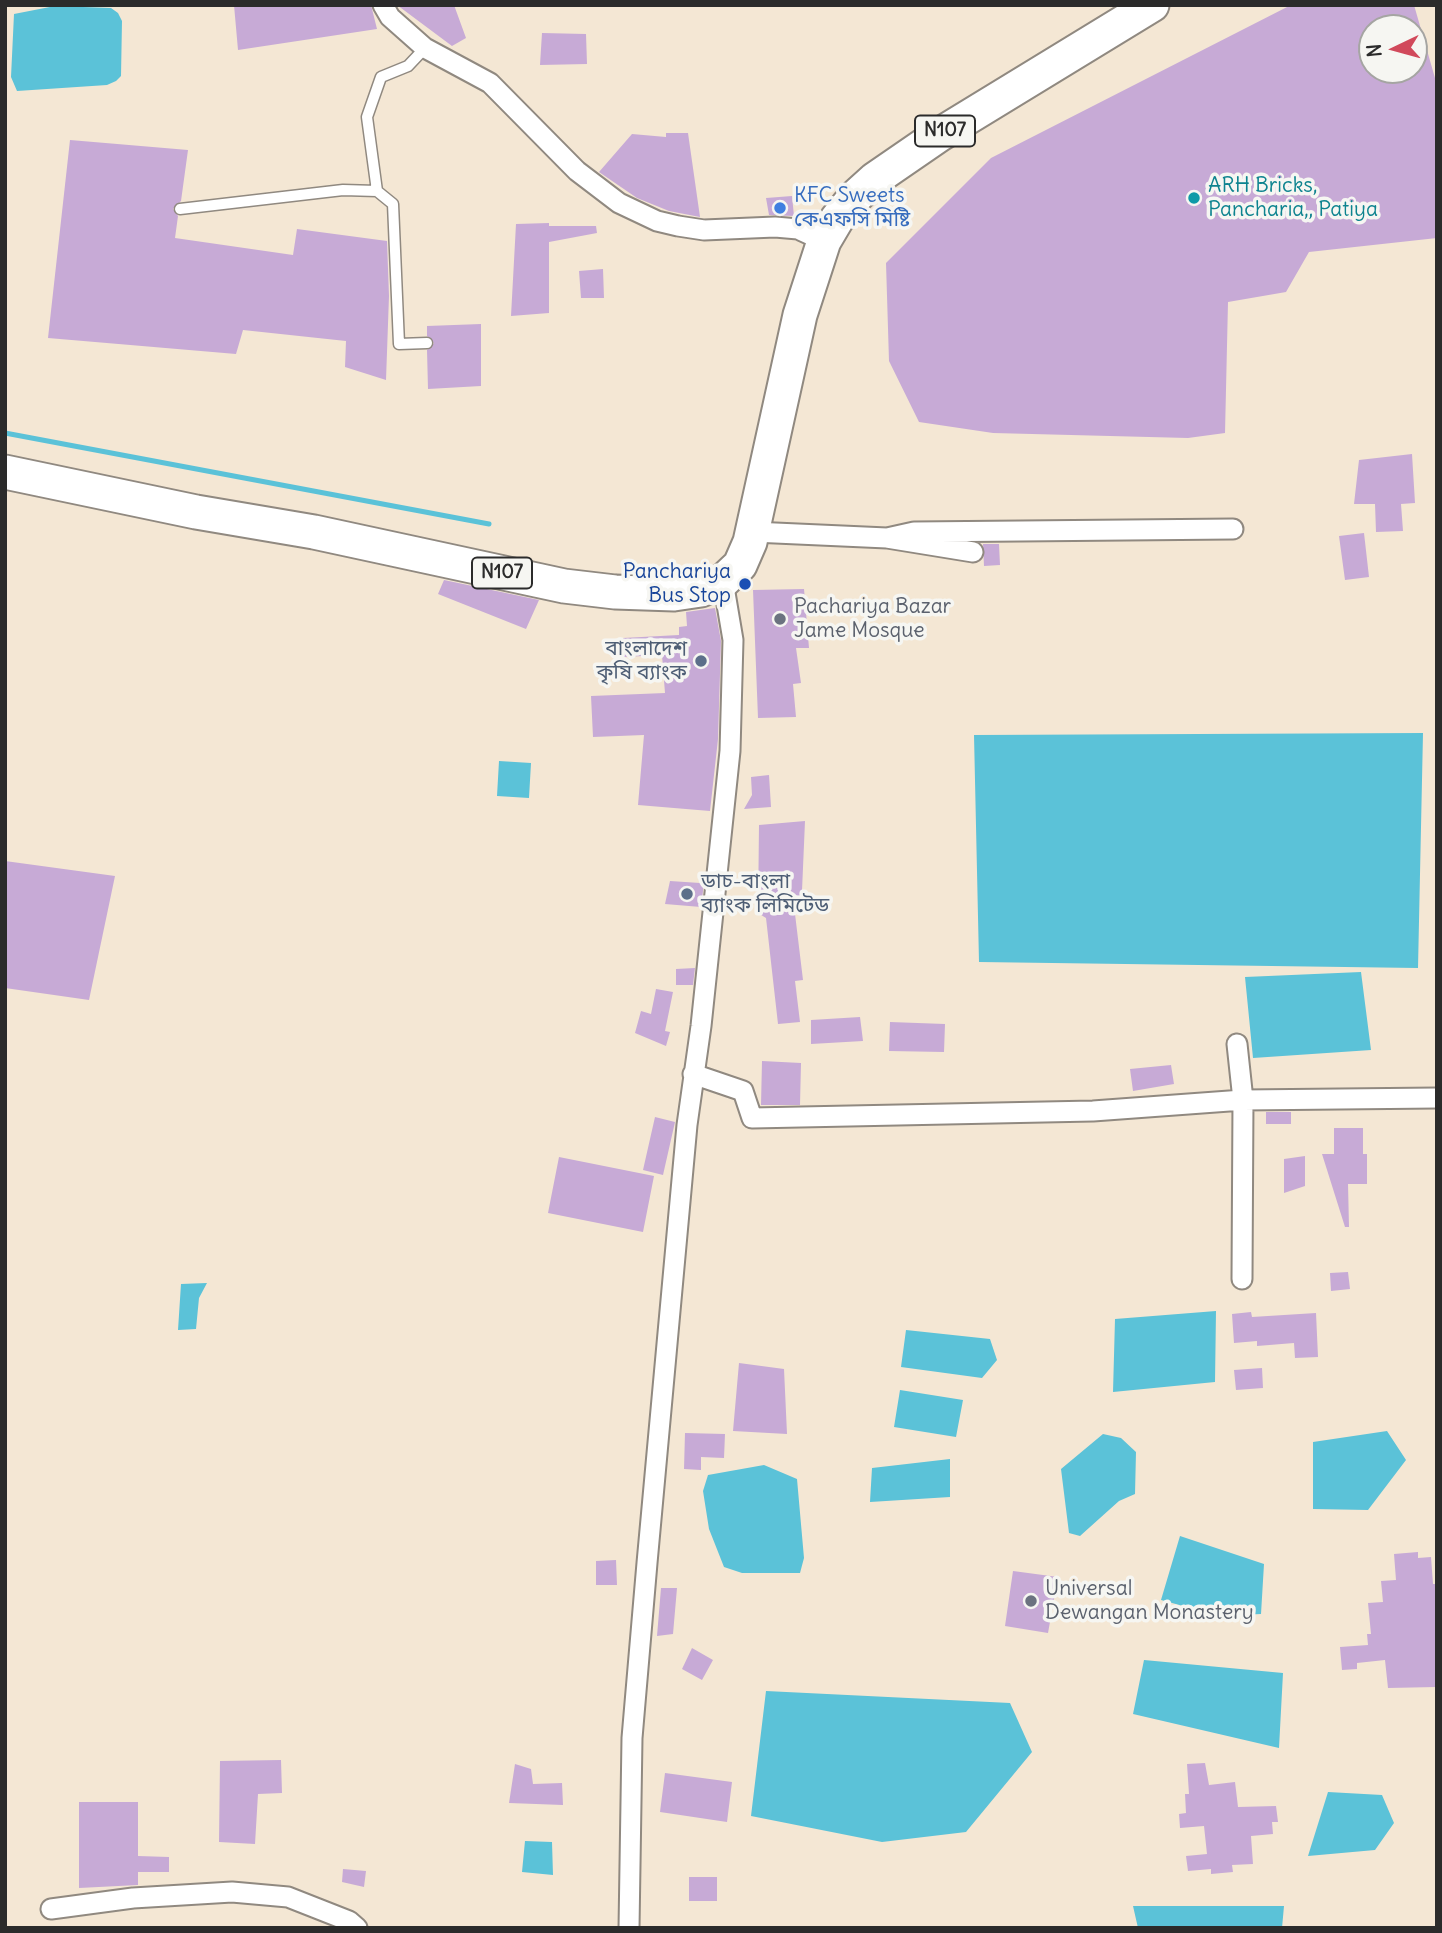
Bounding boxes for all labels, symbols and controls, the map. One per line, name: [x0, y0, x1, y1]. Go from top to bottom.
north arrow: [1358, 14, 1428, 84]
text: N: [1362, 43, 1387, 58]
road number: N107: [915, 116, 975, 146]
place label: ARH Bricks, Pancharia,, Patiya: [1208, 173, 1378, 223]
place label: KFC Sweets কেএফসি মিষ্টি: [794, 183, 910, 233]
marker: ARH Bricks, Pancharia,, Patiya: [1186, 190, 1202, 206]
marker: KFC Sweets কেএফসি মিষ্টি: [772, 200, 788, 216]
road number: N107: [472, 558, 532, 588]
place label: Panchariya Bus Stop: [623, 559, 731, 609]
marker: Panchariya Bus Stop: [737, 576, 753, 592]
place label: Pachariya Bazar Jame Mosque: [794, 594, 951, 644]
marker: Pachariya Bazar Jame Mosque: [772, 611, 788, 627]
place label: বাংলাদেশ কৃষি ব্যাংক: [596, 636, 687, 686]
marker: বাংলাদেশ কৃষি ব্যাংক: [693, 653, 709, 669]
place label: ডাচ-বাংলা ব্যাংক লিমিটেড: [701, 869, 829, 919]
marker: ডাচ-বাংলা ব্যাংক লিমিটেড: [679, 886, 695, 902]
place label: Universal Dewangan Monastery: [1045, 1576, 1254, 1626]
marker: Universal Dewangan Monastery: [1023, 1593, 1039, 1609]

